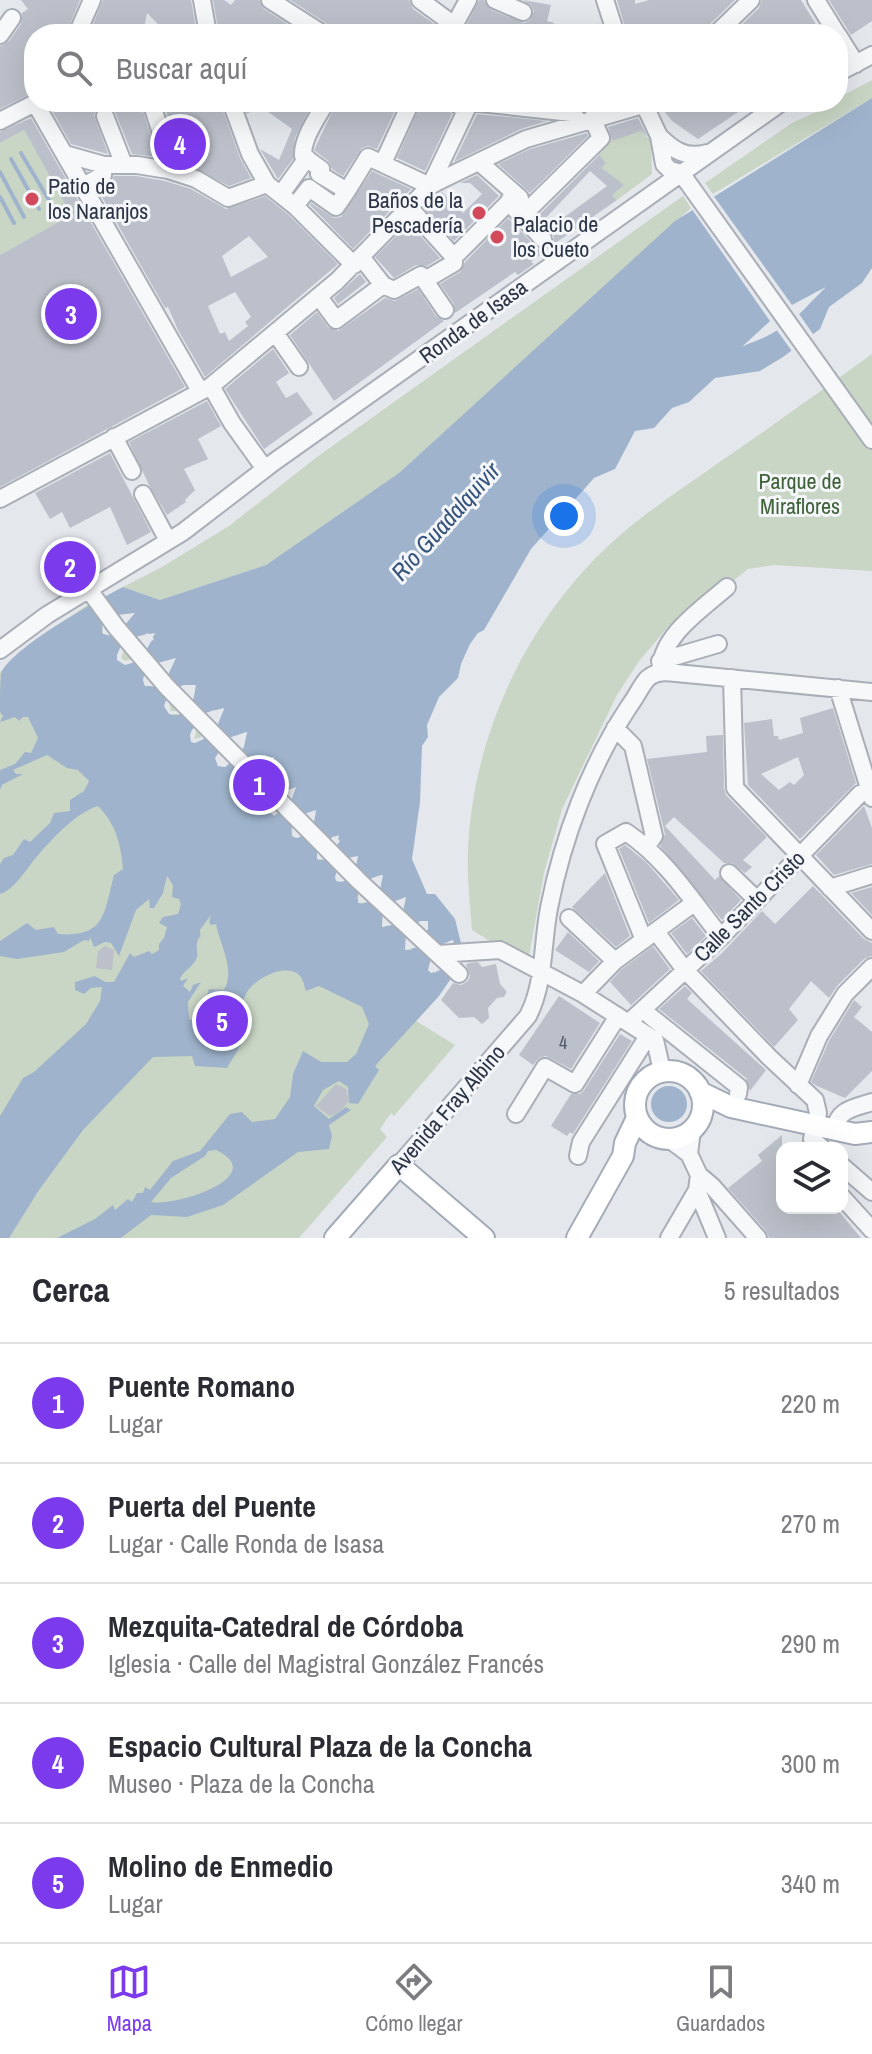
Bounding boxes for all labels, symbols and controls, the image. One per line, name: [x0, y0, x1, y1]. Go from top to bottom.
search box: [24, 24, 848, 112]
icon: search: [52, 46, 96, 90]
text: Buscar aquí: [116, 48, 247, 88]
pin: 4: [154, 114, 206, 174]
place label: Patio de los Naranjos: [48, 171, 148, 226]
place label: Baños de la Pescadería: [368, 185, 463, 240]
marker: Patio de los Naranjos: [23, 190, 41, 208]
marker: Baños de la Pescadería: [470, 204, 488, 222]
place label: Palacio de los Cueto: [513, 209, 598, 264]
marker: Palacio de los Cueto: [488, 228, 506, 246]
street label: Ronda de Isasa: [413, 272, 533, 370]
pin: 3: [45, 284, 97, 344]
water label: Río Guadalquivir: [383, 454, 508, 587]
park label: Parque de Miraflores: [758, 466, 842, 521]
your location: [544, 496, 584, 536]
pin: 2: [44, 537, 96, 597]
pin: 1: [233, 755, 285, 815]
street label: Calle Santo Cristo: [687, 844, 811, 968]
pin: 5: [196, 991, 248, 1051]
house number: 4: [559, 1030, 567, 1055]
street label: Avenida Fray Albino: [382, 1038, 512, 1181]
map controls: [776, 1142, 848, 1214]
button: layers: [776, 1142, 848, 1214]
text: Cerca: [32, 1267, 110, 1313]
text: 5 resultados: [724, 1273, 840, 1308]
text: Puente Romano: [108, 1366, 295, 1406]
text: 1: [52, 1386, 64, 1421]
text: 220 m: [781, 1386, 840, 1421]
text: Lugar: [108, 1406, 163, 1441]
text: Puerta del Puente: [108, 1486, 316, 1526]
text: 2: [52, 1506, 64, 1541]
text: 270 m: [781, 1506, 840, 1541]
text: Lugar · Calle Ronda de Isasa: [108, 1526, 384, 1561]
text: Mezquita-Catedral de Córdoba: [108, 1606, 463, 1646]
text: 3: [52, 1626, 64, 1661]
text: 290 m: [781, 1626, 840, 1661]
text: Iglesia · Calle del Magistral González Francés: [108, 1646, 544, 1681]
text: Espacio Cultural Plaza de la Concha: [108, 1726, 532, 1766]
text: 4: [52, 1746, 64, 1781]
text: 300 m: [781, 1746, 840, 1781]
text: Museo · Plaza de la Concha: [108, 1766, 375, 1801]
text: Molino de Enmedio: [108, 1846, 334, 1886]
text: 5: [52, 1866, 64, 1901]
text: 340 m: [781, 1866, 840, 1901]
text: Lugar: [108, 1886, 163, 1921]
tab: Mapa: [107, 1960, 152, 2038]
tab: Cómo llegar: [365, 1960, 463, 2038]
tab: Guardados: [676, 1960, 765, 2038]

